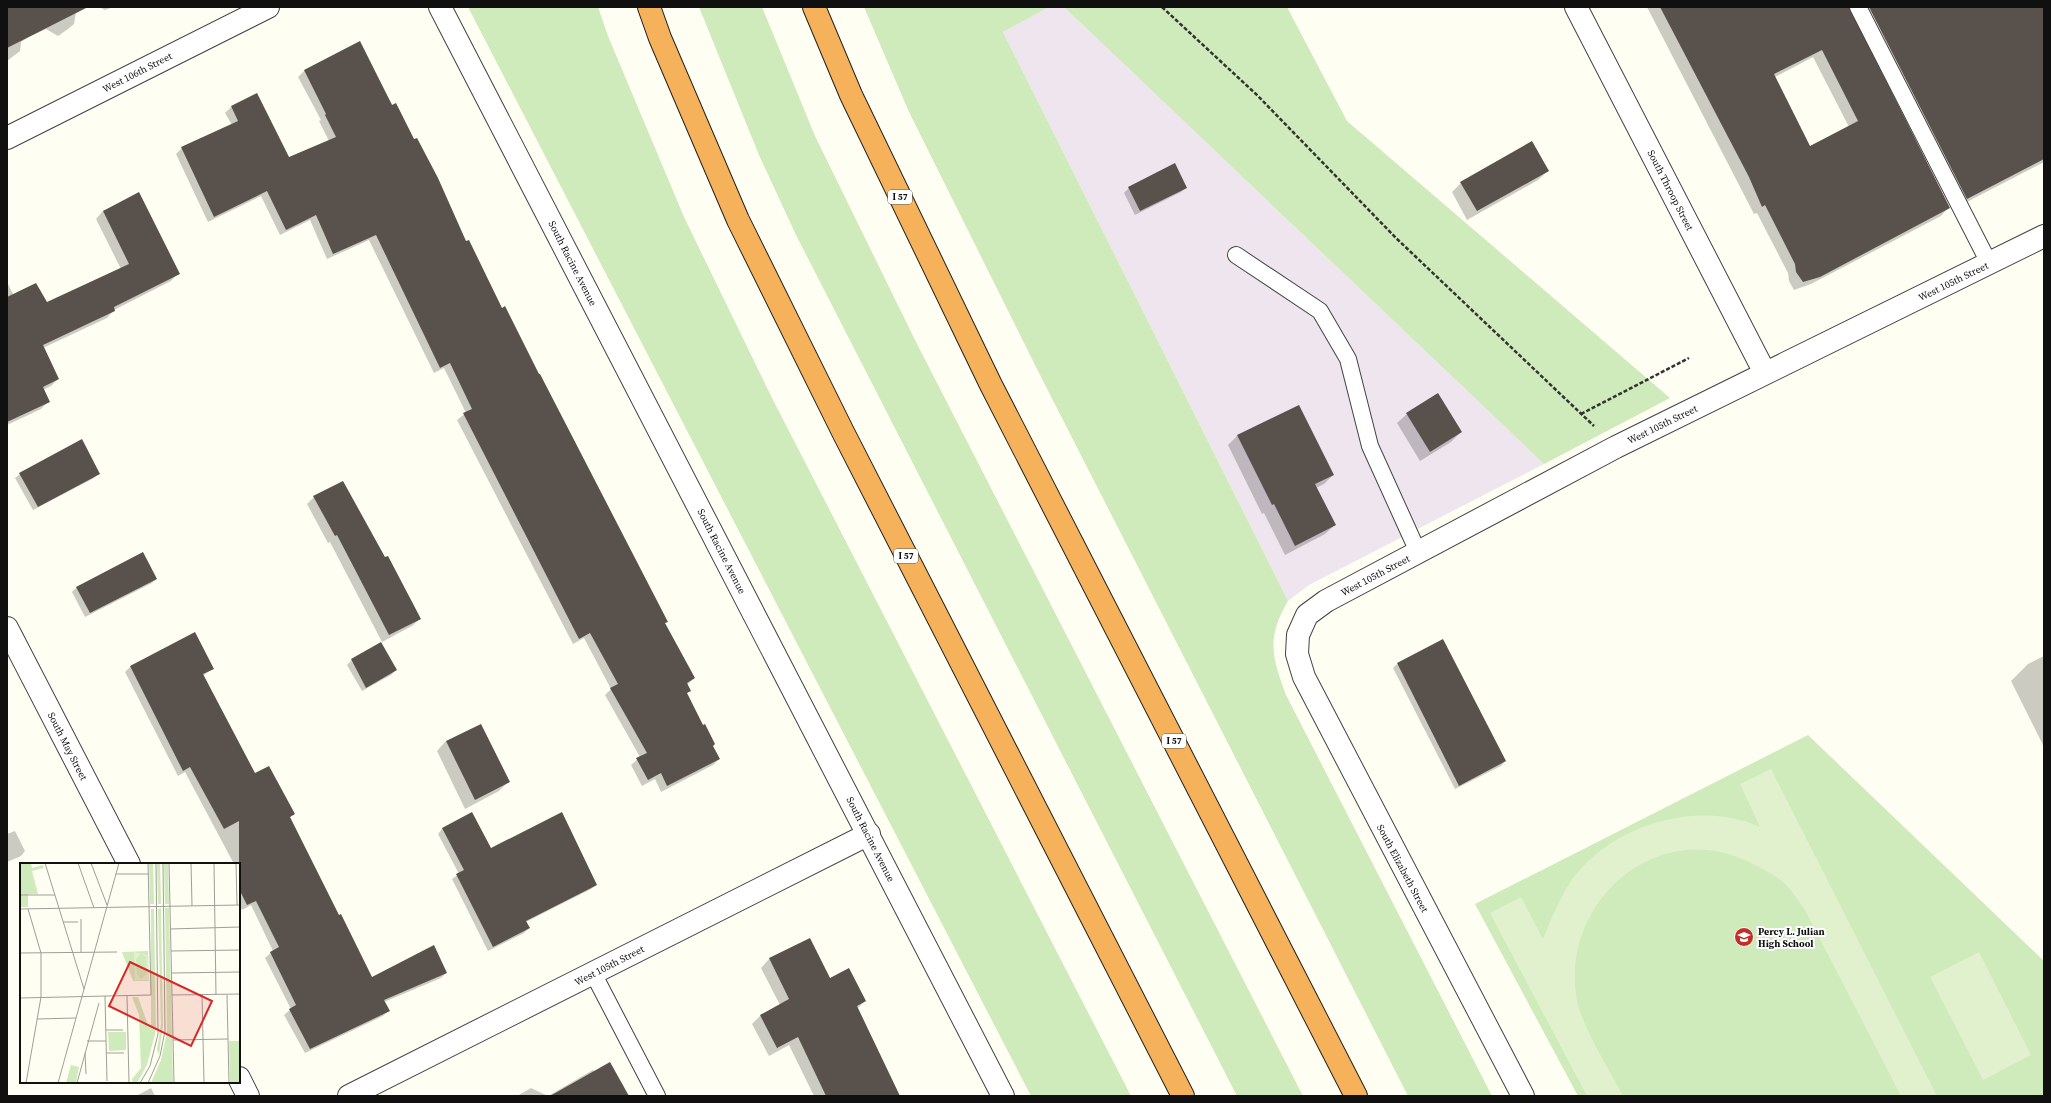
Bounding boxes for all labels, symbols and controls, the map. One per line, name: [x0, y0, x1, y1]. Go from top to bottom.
street label: West 106th Street: [100, 49, 175, 96]
street label: South Throop Street: [1645, 148, 1697, 233]
road number: I 57: [888, 190, 912, 204]
street label: South Racine Avenue: [545, 219, 600, 308]
street label: West 105th Street: [1916, 259, 1991, 304]
street label: West 105th Street: [1625, 402, 1700, 447]
street label: South Racine Avenue: [694, 507, 749, 596]
road number: I 57: [894, 549, 918, 563]
street label: West 105th Street: [1338, 551, 1413, 599]
street label: South May Street: [45, 710, 91, 783]
road number: I 57: [1162, 734, 1186, 748]
street label: South Racine Avenue: [843, 795, 898, 884]
street label: South Elizabeth Street: [1374, 822, 1432, 915]
inset map: [20, 863, 240, 1083]
place label: Percy L. Julian High School: [1758, 925, 1825, 950]
school or university icon: Percy L. Julian High School: [1733, 926, 1755, 948]
street label: West 105th Street: [572, 942, 647, 989]

